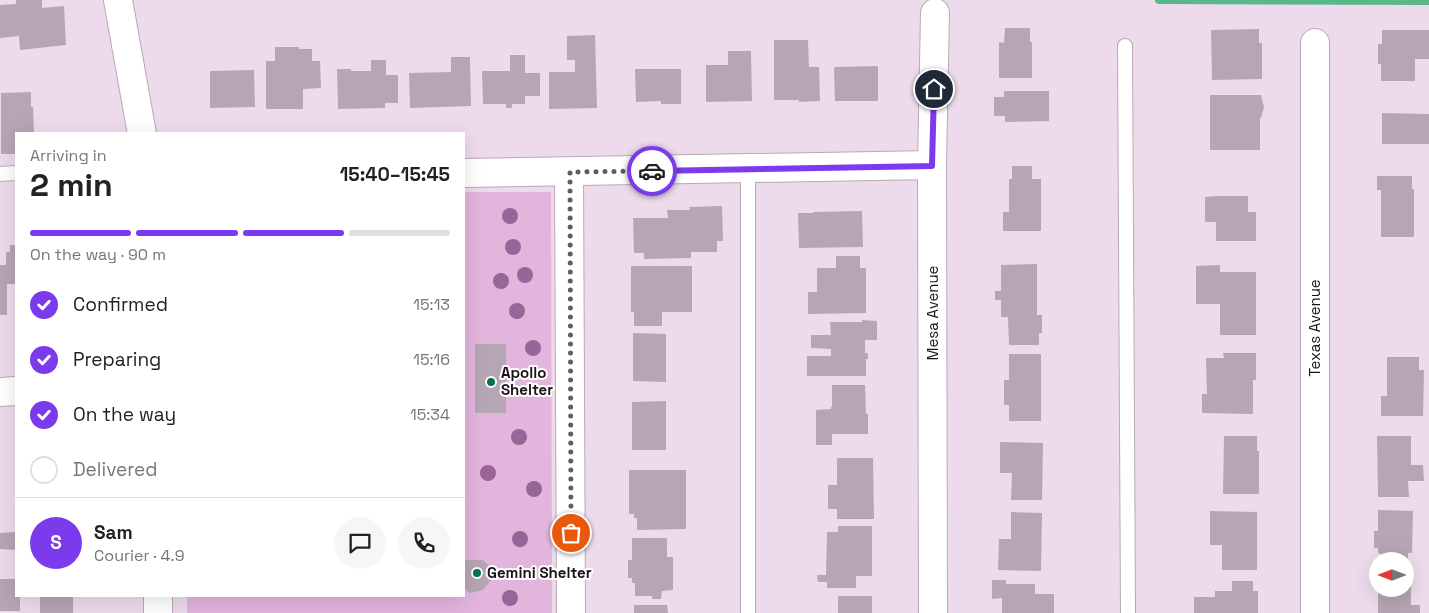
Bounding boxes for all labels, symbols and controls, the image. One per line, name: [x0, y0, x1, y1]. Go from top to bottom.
pin: [913, 68, 955, 110]
icon: home: [920, 75, 948, 103]
text: Arriving in: [30, 145, 107, 166]
courier: [627, 146, 677, 196]
icon: car: [638, 157, 666, 185]
text: 15:40–15:45: [340, 162, 450, 187]
text: 2 min: [30, 165, 113, 205]
text: On the way · 90 m: [30, 244, 166, 265]
street label: Mesa Avenue: [923, 265, 942, 360]
street label: Texas Avenue: [1305, 279, 1324, 377]
icon: check: [30, 291, 58, 319]
text: Confirmed: [73, 292, 168, 317]
text: 15:13: [413, 294, 450, 315]
icon: check: [30, 346, 58, 374]
text: Preparing: [73, 347, 161, 372]
text: 15:16: [413, 349, 450, 370]
place label: Apollo Shelter: [501, 363, 553, 399]
marker: Apollo Shelter: [485, 376, 497, 388]
icon: check: [30, 401, 58, 429]
text: On the way: [73, 402, 176, 427]
text: 15:34: [410, 404, 450, 425]
text: Delivered: [73, 457, 158, 482]
pin: [550, 512, 592, 554]
button: chat: [334, 517, 386, 569]
button: phone: [398, 517, 450, 569]
icon: bag: [557, 519, 585, 547]
text: Sam: [94, 520, 133, 545]
text: S: [50, 530, 62, 555]
text: Courier · 4.9: [94, 545, 184, 566]
north arrow: [1369, 552, 1414, 598]
map controls: [1369, 552, 1414, 597]
place label: Gemini Shelter: [487, 563, 592, 582]
marker: Gemini Shelter: [471, 567, 483, 579]

